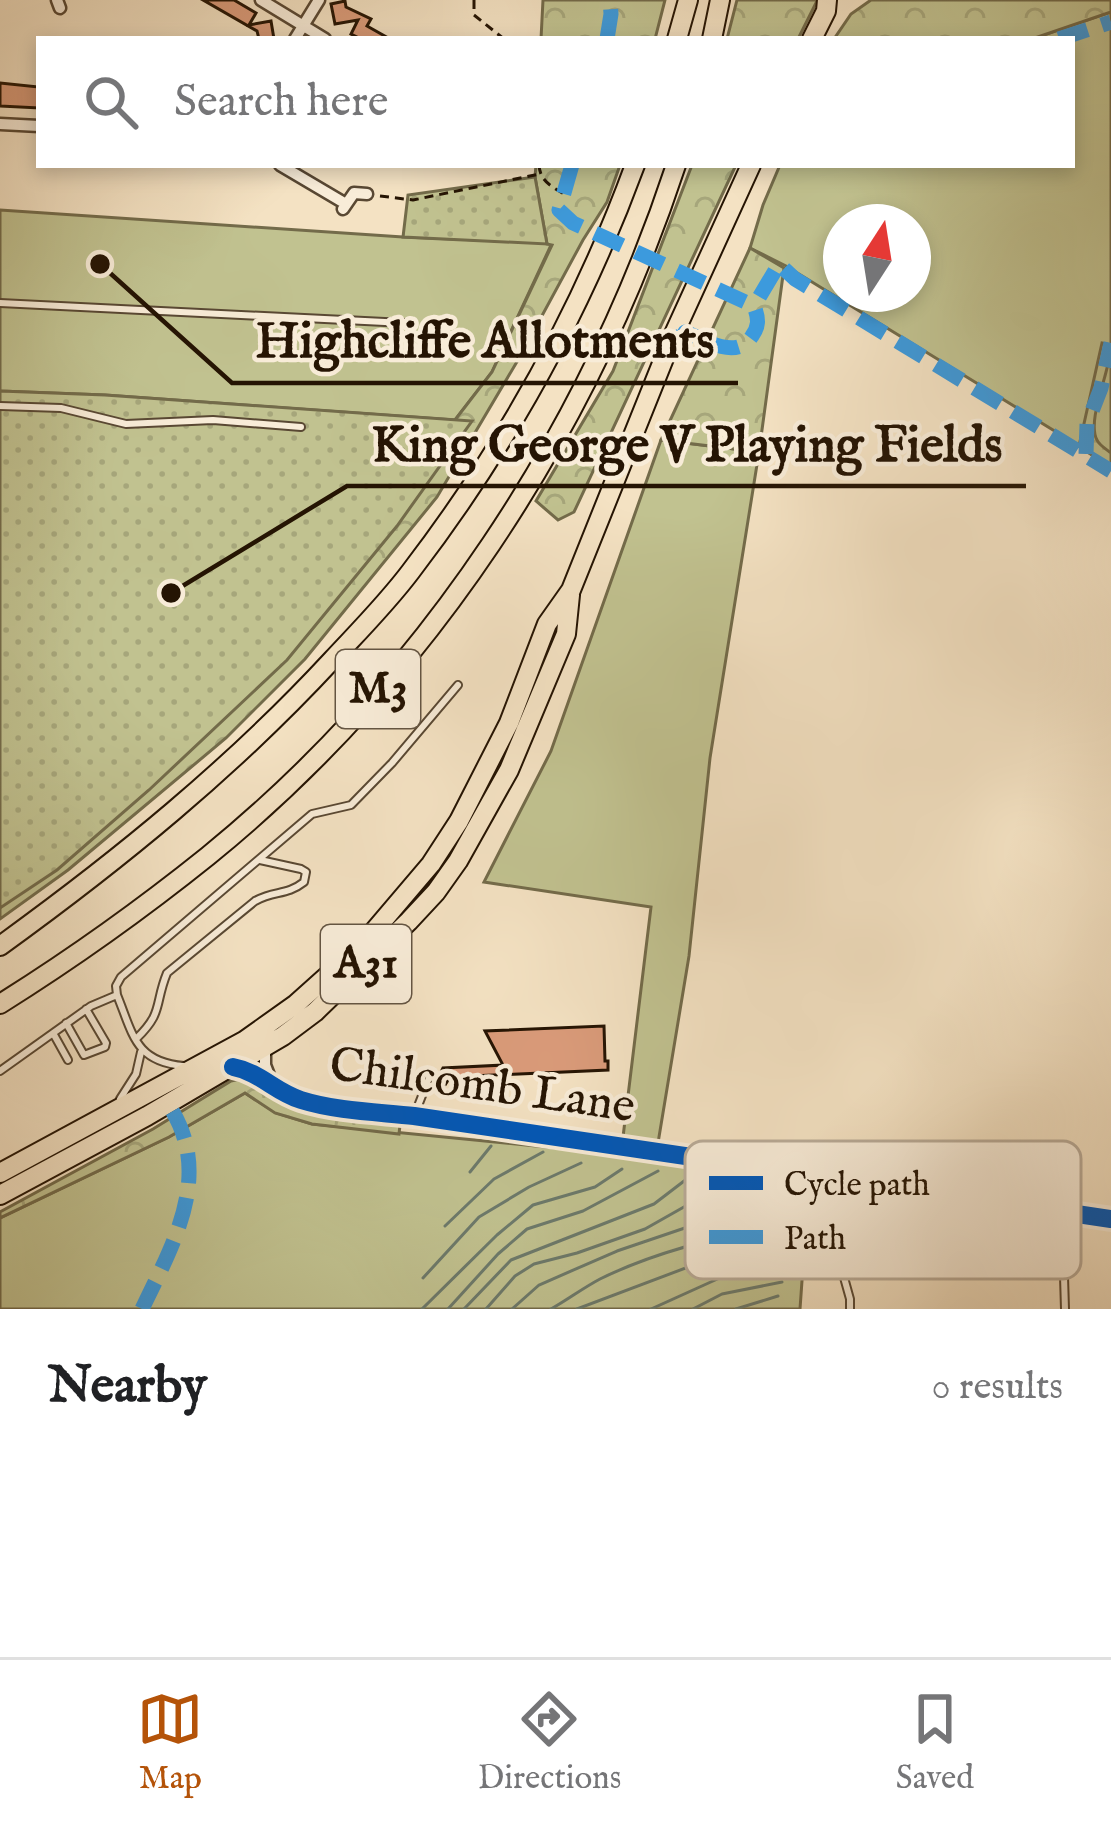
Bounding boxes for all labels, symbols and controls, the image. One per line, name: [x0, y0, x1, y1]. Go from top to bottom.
search box: [36, 36, 1075, 168]
icon: search: [78, 69, 144, 135]
text: Search here: [174, 74, 388, 131]
north arrow: [823, 204, 931, 312]
callout: Highcliffe Allotments: [232, 296, 738, 383]
text: Highcliffe Allotments: [256, 311, 714, 376]
callout: King George V Playing Fields: [347, 399, 1026, 486]
text: King George V Playing Fields: [371, 415, 1003, 480]
road number: M3: [336, 650, 420, 728]
road number: A31: [321, 925, 411, 1003]
street label: Chilcomb Lane: [325, 1036, 639, 1138]
legend: [685, 1141, 1081, 1279]
text: Cycle path: [784, 1165, 930, 1207]
text: Path: [784, 1219, 846, 1261]
text: Nearby: [48, 1355, 207, 1420]
text: 0 results: [931, 1363, 1063, 1412]
tab: Map: [137, 1686, 203, 1800]
tab: Directions: [478, 1686, 621, 1800]
tab: Saved: [896, 1686, 974, 1800]

